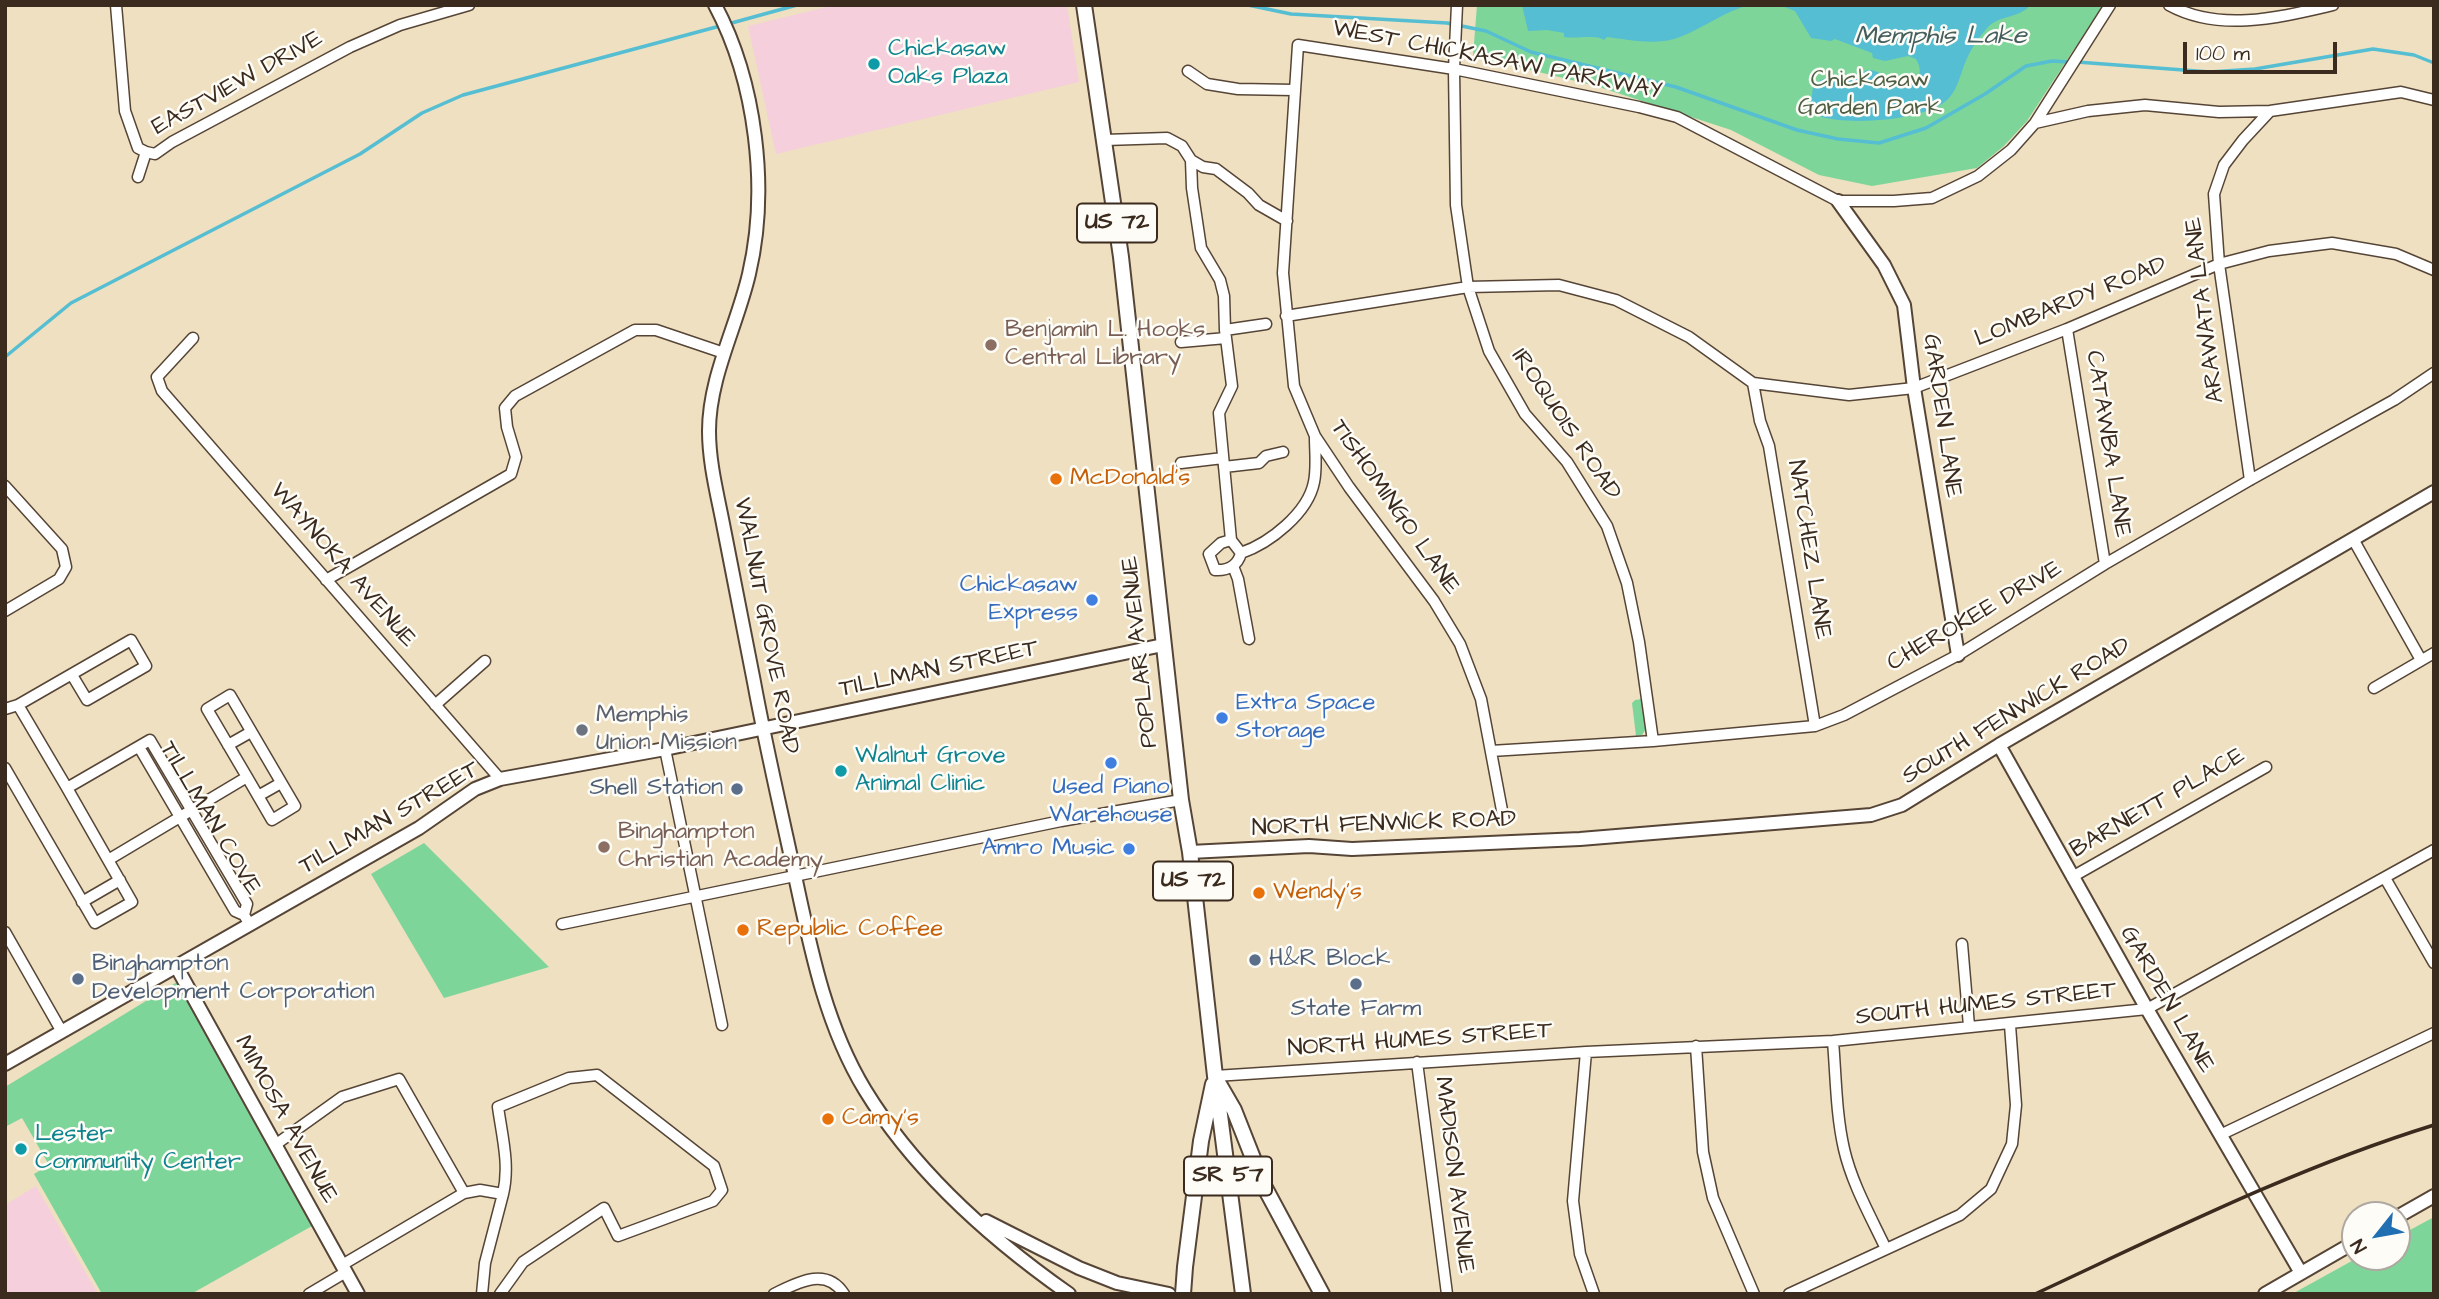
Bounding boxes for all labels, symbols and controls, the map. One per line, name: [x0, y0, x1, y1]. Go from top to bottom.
street label: WEST CHICKASAW PARKWAY: [1330, 15, 1664, 107]
water label: Memphis Lake: [1855, 22, 2027, 54]
street label: EASTVIEW DRIVE: [148, 25, 328, 143]
scale bar: [2187, 28, 2341, 72]
place label: Chickasaw Oaks Plaza: [888, 36, 1008, 92]
text: 100 m: [2196, 39, 2250, 68]
marker: Chickasaw Oaks Plaza: [866, 56, 882, 72]
park label: Chickasaw Garden Park: [1798, 67, 1942, 123]
road number: US 72: [1077, 204, 1157, 243]
street label: ARAWATA LANE: [2180, 215, 2232, 405]
street label: LOMBARDY ROAD: [1971, 251, 2171, 355]
place label: Benjamin L. Hooks Central Library: [1005, 317, 1205, 373]
street label: GARDEN LANE: [1915, 332, 1967, 500]
marker: Benjamin L. Hooks Central Library: [983, 337, 999, 353]
street label: IROQUOIS ROAD: [1504, 344, 1626, 506]
street label: CATAWBA LANE: [2078, 349, 2136, 539]
street label: TISHOMINGO LANE: [1323, 415, 1465, 601]
street label: NATCHEZ LANE: [1780, 458, 1836, 642]
place label: McDonald's: [1070, 465, 1190, 493]
marker: McDonald's: [1048, 471, 1064, 487]
street label: WAYNOKA AVENUE: [263, 478, 421, 654]
street label: WALNUT GROVE ROAD: [726, 495, 804, 757]
street label: POPLAR AVENUE: [1117, 555, 1165, 749]
street label: CHEROKEE DRIVE: [1882, 555, 2068, 679]
place label: Chickasaw Express: [960, 572, 1078, 628]
marker: Chickasaw Express: [1084, 592, 1100, 608]
street label: SOUTH FENWICK ROAD: [1898, 632, 2136, 792]
street label: TILLMAN STREET: [837, 635, 1041, 705]
place label: Extra Space Storage: [1236, 690, 1375, 746]
place label: Memphis Union Mission: [596, 702, 737, 758]
marker: Extra Space Storage: [1214, 710, 1230, 726]
marker: Memphis Union Mission: [574, 722, 590, 738]
street label: TILLMAN COVE: [152, 737, 266, 901]
street label: BARNETT PLACE: [2066, 742, 2250, 866]
place label: Walnut Grove Animal Clinic: [855, 743, 1006, 799]
marker: Used Piano Warehouse: [1103, 755, 1119, 771]
street label: TILLMAN STREET: [295, 756, 485, 882]
marker: Walnut Grove Animal Clinic: [833, 763, 849, 779]
place label: Used Piano Warehouse: [1049, 774, 1173, 830]
place label: Shell Station: [589, 775, 723, 803]
marker: Shell Station: [729, 781, 745, 797]
street label: NORTH FENWICK ROAD: [1251, 806, 1517, 844]
place label: Binghampton Christian Academy: [618, 819, 823, 875]
place label: Amro Music: [982, 835, 1115, 863]
marker: Binghampton Christian Academy: [596, 839, 612, 855]
marker: Amro Music: [1121, 841, 1137, 857]
road number: US 72: [1153, 862, 1233, 900]
place label: Wendy's: [1273, 879, 1362, 907]
marker: Wendy's: [1251, 885, 1267, 901]
place label: Republic Coffee: [757, 916, 943, 944]
street label: GARDEN LANE: [2112, 921, 2220, 1079]
marker: Republic Coffee: [735, 922, 751, 938]
place label: H&R Block: [1269, 946, 1391, 974]
place label: Binghampton Development Corporation: [92, 951, 374, 1007]
marker: H&R Block: [1247, 952, 1263, 968]
marker: Binghampton Development Corporation: [70, 971, 86, 987]
marker: State Farm: [1348, 976, 1364, 992]
street label: SOUTH HUMES STREET: [1854, 977, 2118, 1033]
place label: State Farm: [1291, 996, 1421, 1024]
street label: NORTH HUMES STREET: [1287, 1017, 1553, 1065]
street label: MIMOSA AVENUE: [227, 1031, 343, 1209]
street label: MADISON AVENUE: [1427, 1075, 1479, 1275]
place label: Camy's: [842, 1105, 919, 1133]
marker: Camy's: [820, 1111, 836, 1127]
place label: Lester Community Center: [35, 1121, 241, 1177]
marker: Lester Community Center: [13, 1141, 29, 1157]
road number: SR 57: [1184, 1156, 1272, 1196]
north arrow: [2341, 1201, 2411, 1271]
text: N: [2345, 1234, 2374, 1258]

